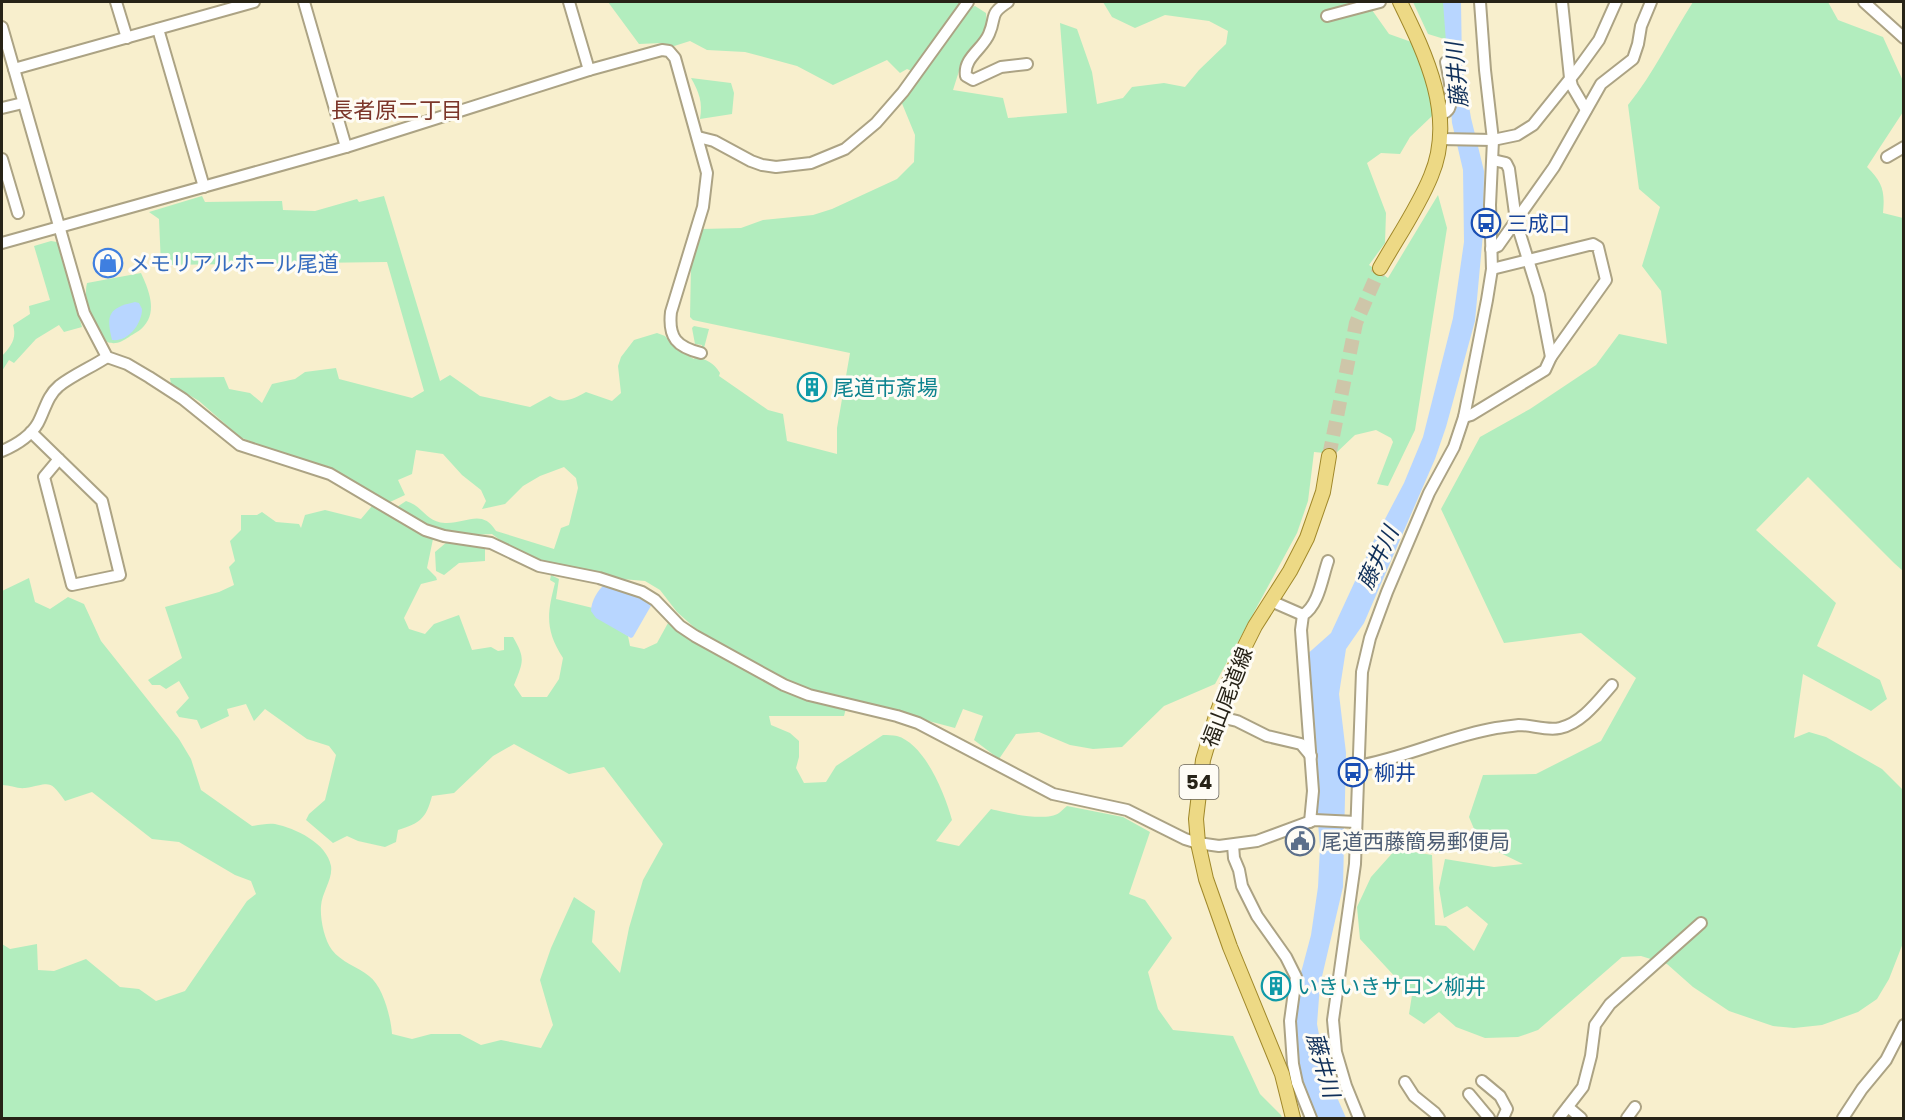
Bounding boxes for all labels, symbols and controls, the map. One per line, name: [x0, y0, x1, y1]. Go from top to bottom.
water label: 藤井川: [1439, 39, 1475, 109]
district label: 長者原二丁目: [331, 95, 463, 126]
bus stop icon: 三成口: [1470, 207, 1502, 239]
place label: 三成口: [1507, 209, 1570, 238]
shop icon: メモリアルホール尾道: [92, 247, 124, 279]
place label: メモリアルホール尾道: [129, 249, 339, 278]
building icon: 尾道市斎場: [796, 371, 828, 403]
place label: 尾道市斎場: [833, 373, 938, 402]
water label: 藤井川: [1350, 520, 1407, 594]
street label: 福山尾道線: [1195, 643, 1259, 751]
bus stop icon: 柳井: [1337, 756, 1369, 788]
place label: 柳井: [1374, 758, 1416, 787]
road number: 54: [1180, 765, 1218, 799]
public building icon: 尾道西藤簡易郵便局: [1284, 825, 1316, 857]
place label: 尾道西藤簡易郵便局: [1321, 827, 1510, 856]
building icon: いきいきサロン柳井: [1260, 970, 1292, 1002]
place label: いきいきサロン柳井: [1297, 972, 1486, 1001]
water label: 藤井川: [1299, 1029, 1348, 1103]

